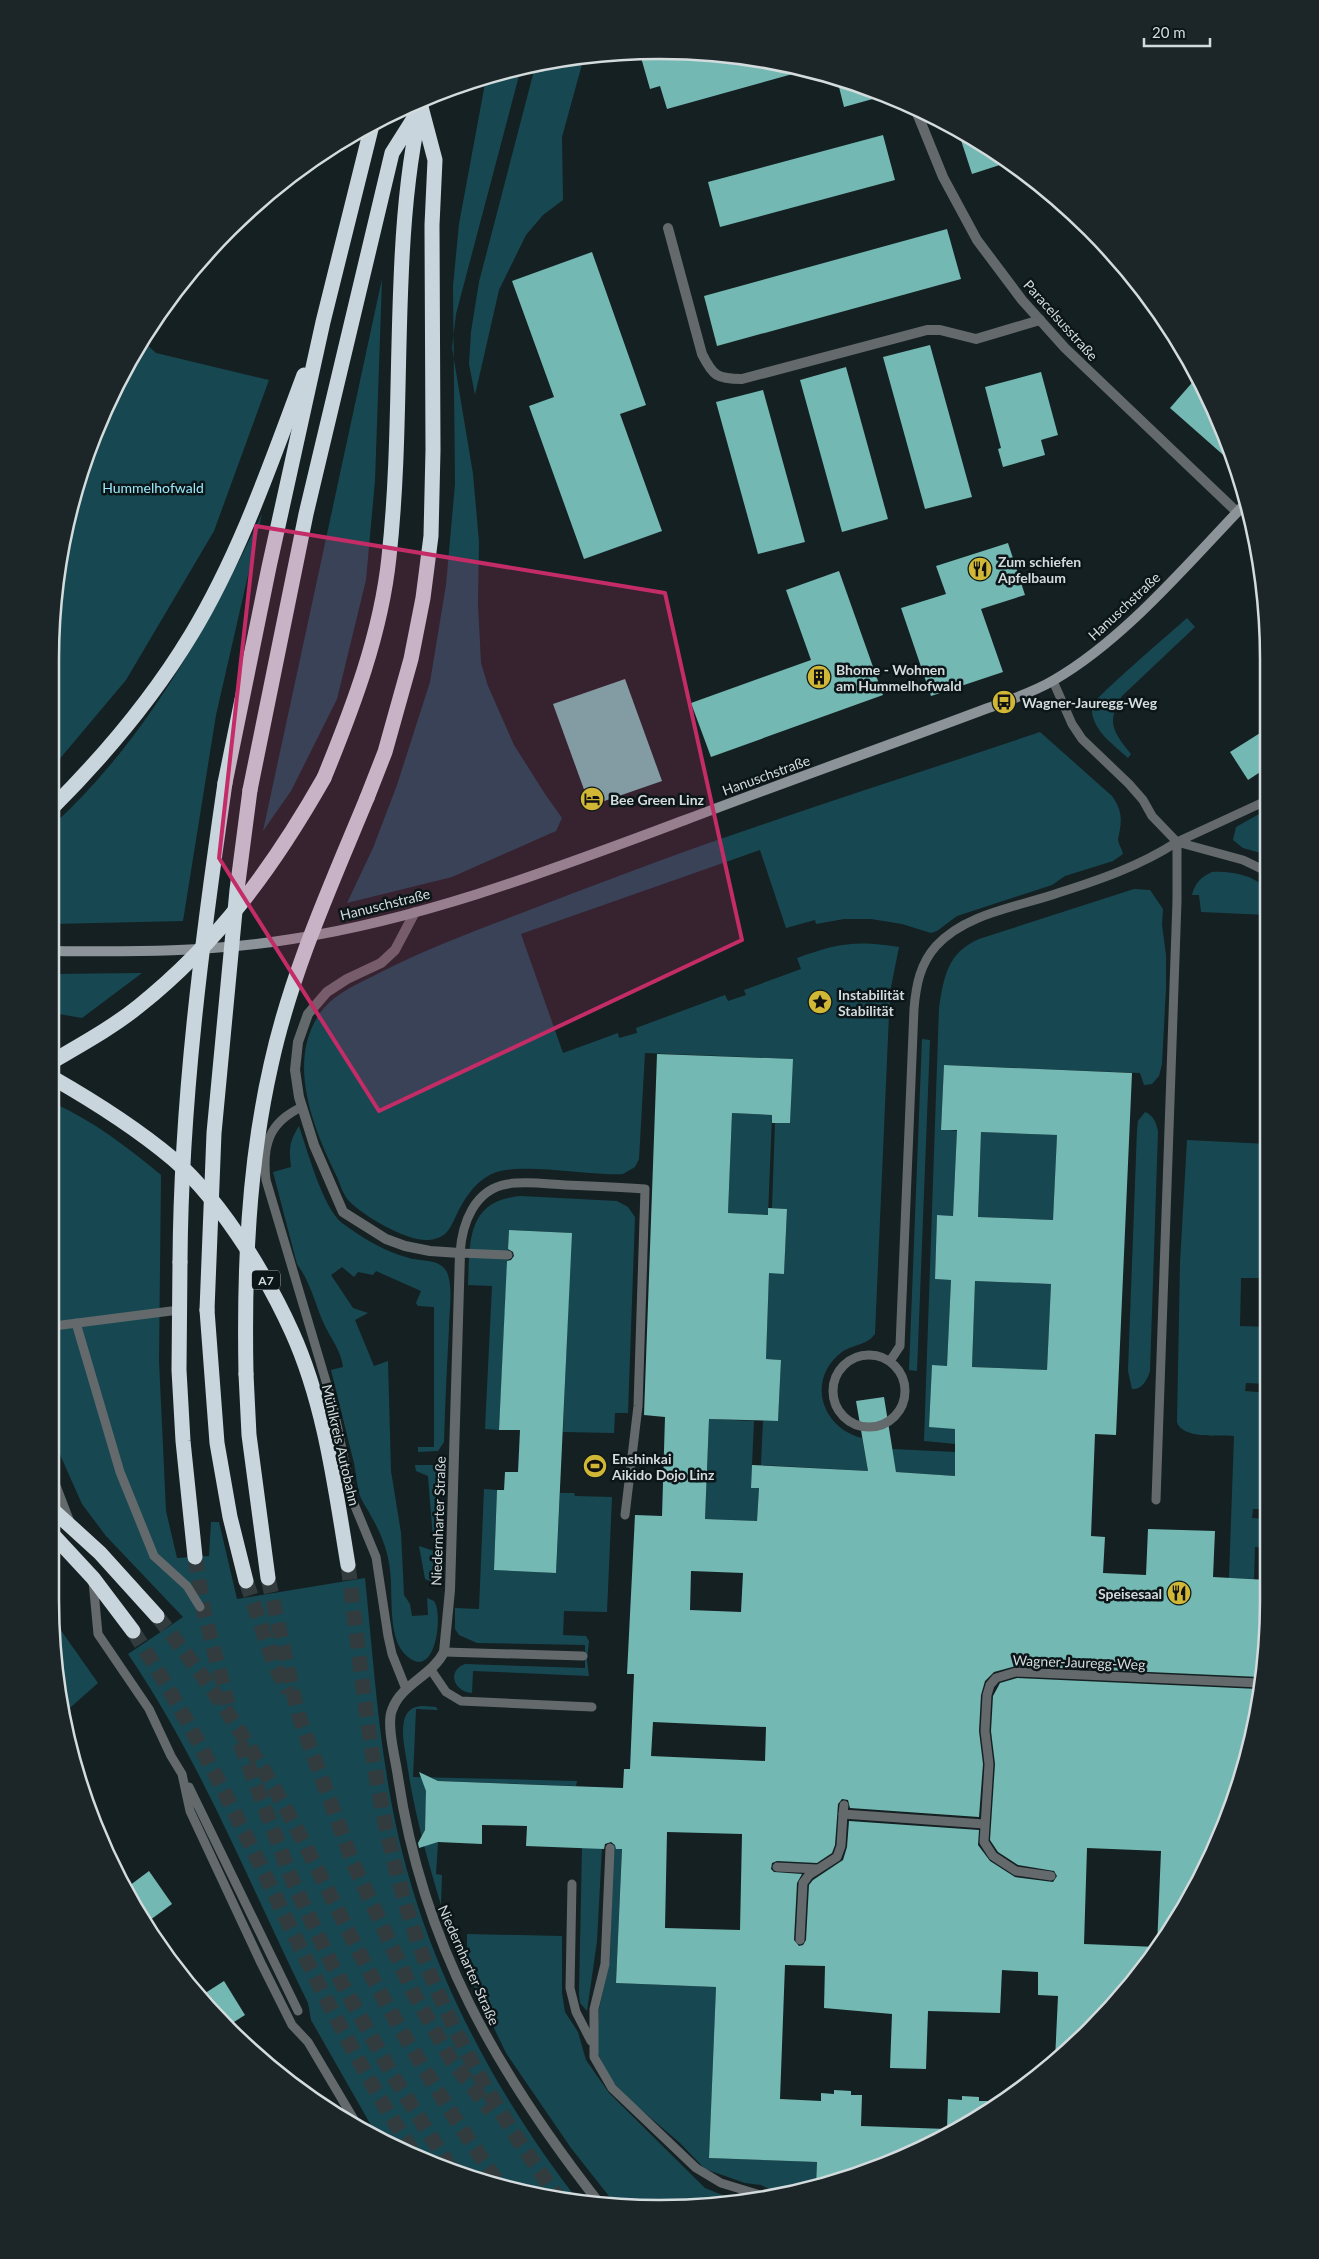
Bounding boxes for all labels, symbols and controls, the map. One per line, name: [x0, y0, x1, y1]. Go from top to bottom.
scale bar: [1144, 15, 1210, 47]
text: 20 m: [1152, 23, 1186, 41]
street label: Paracelsusstraße: [1020, 276, 1102, 364]
park label: Hummelhofwald: [102, 479, 204, 496]
place label: Zum schiefen Apfelbaum: [997, 553, 1081, 586]
restaurant icon: Zum schiefen Apfelbaum: [967, 556, 993, 582]
street label: Hanuschstraße: [1085, 568, 1163, 644]
place label: Bhome - Wohnen am Hummelhofwald: [836, 661, 962, 694]
building icon: Bhome - Wohnen am Hummelhofwald: [806, 664, 832, 690]
bus stop icon: Wagner-Jauregg-Weg: [991, 689, 1017, 715]
place label: Wagner-Jauregg-Weg: [1022, 694, 1158, 711]
street label: Hanuschstraße: [720, 751, 812, 799]
hotel icon: Bee Green Linz: [579, 786, 605, 812]
place label: Bee Green Linz: [610, 791, 705, 808]
street label: Hanuschstraße: [338, 885, 432, 923]
place label: Instabilität Stabilität: [838, 986, 905, 1019]
place icon: Instabilität Stabilität: [807, 989, 833, 1015]
road number: A7: [252, 1270, 280, 1290]
street label: Mühlkreis Autobahn: [319, 1383, 363, 1507]
place label: Enshinkai Aikido Dojo Linz: [611, 1450, 715, 1483]
sports icon: Enshinkai Aikido Dojo Linz: [582, 1453, 608, 1479]
street label: Niedernharter Straße: [427, 1456, 449, 1586]
restaurant icon: Speisesaal: [1166, 1580, 1192, 1606]
place label: Speisesaal: [1098, 1585, 1162, 1602]
street label: Wagner-Jauregg-Weg: [1012, 1651, 1146, 1673]
street label: Niedernharter Straße: [435, 1902, 503, 2028]

